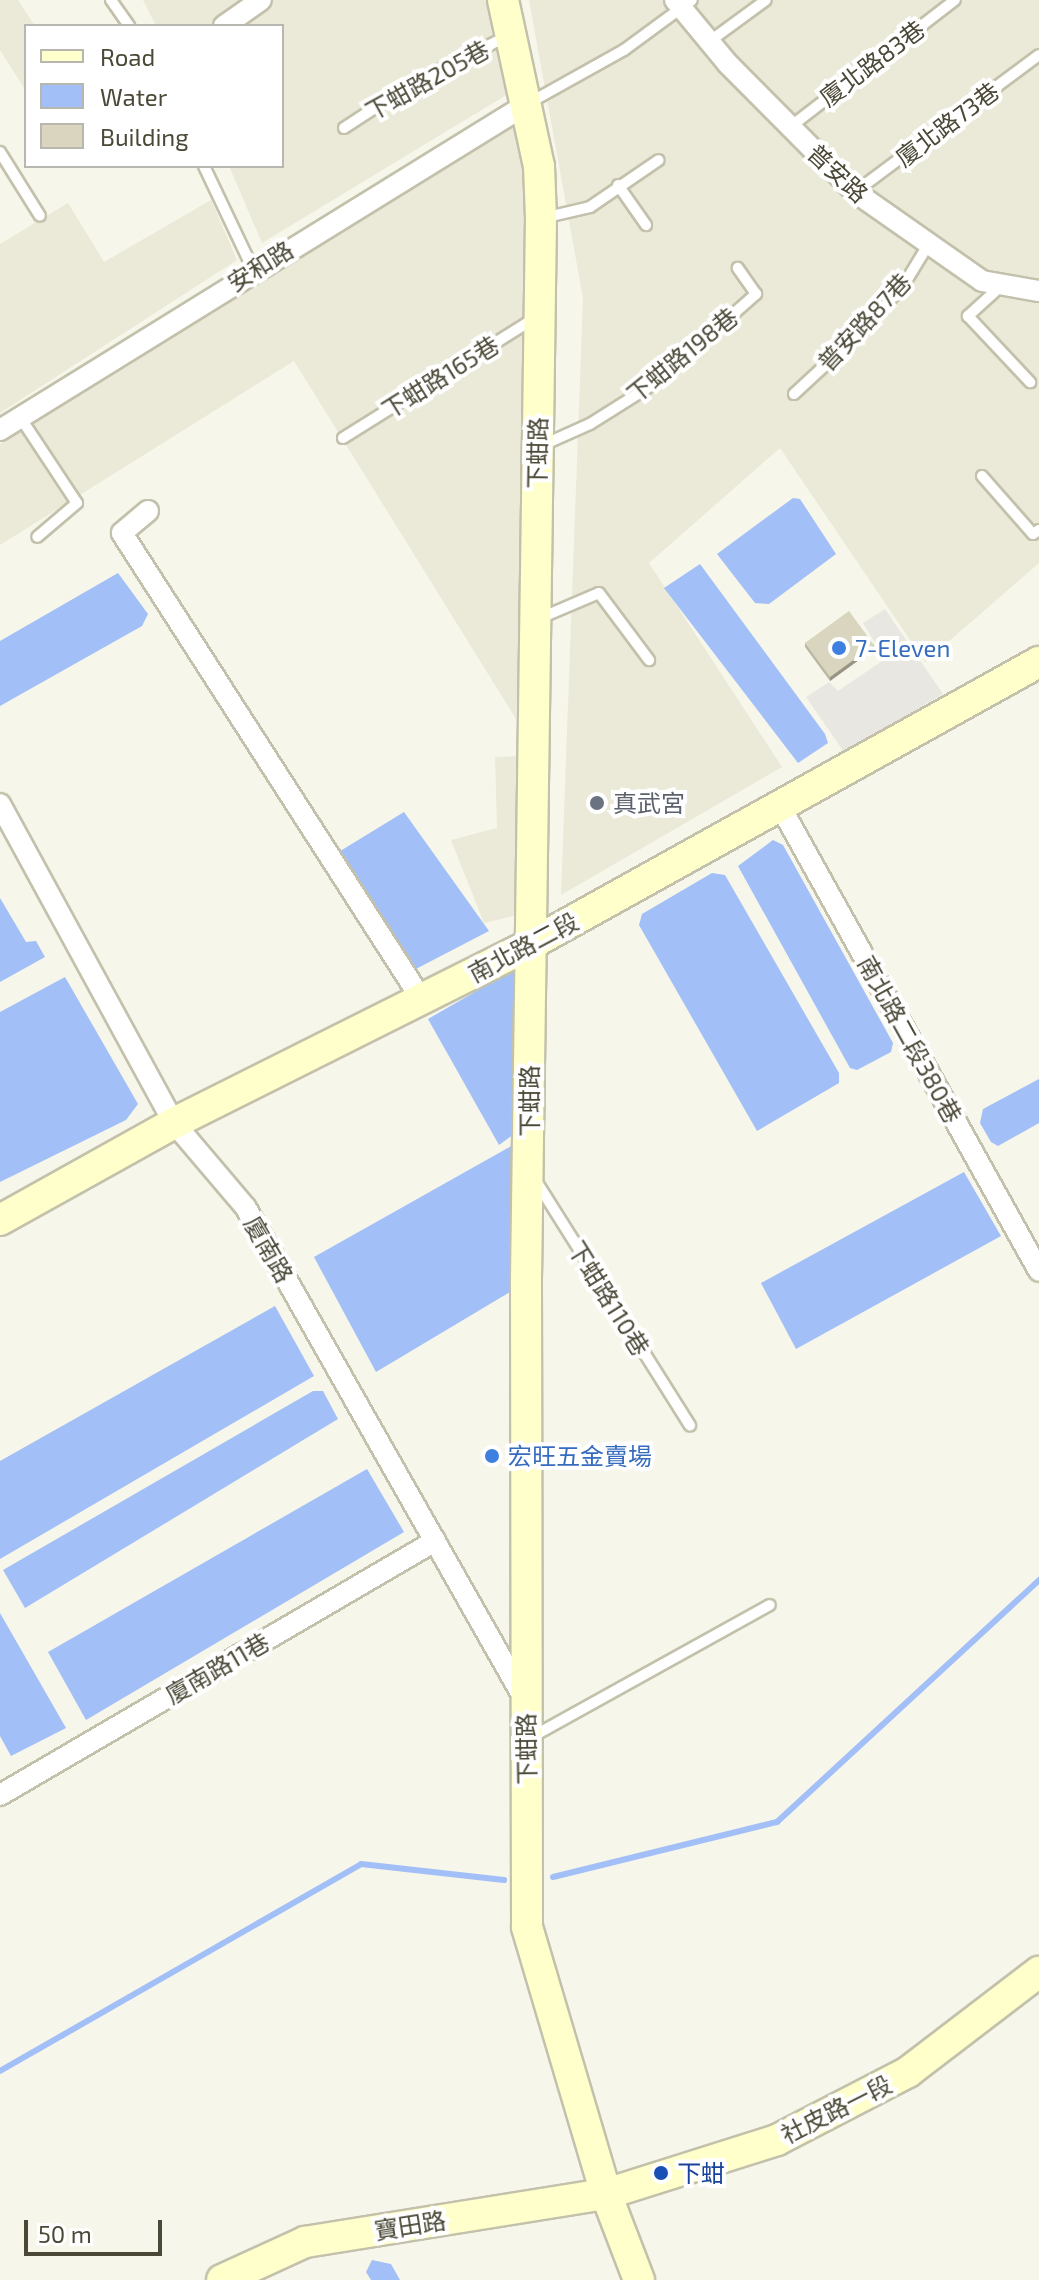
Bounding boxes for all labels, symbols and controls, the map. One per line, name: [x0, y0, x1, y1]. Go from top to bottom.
street label: 廈北路83巷: [814, 14, 930, 112]
legend: [24, 24, 284, 168]
street label: 下蚶路205巷: [360, 34, 494, 126]
text: Road: [100, 42, 155, 71]
street label: 廈北路73巷: [890, 76, 1004, 172]
text: Water: [100, 82, 167, 111]
text: Building: [100, 122, 189, 151]
street label: 普安路: [802, 138, 874, 208]
street label: 安和路: [222, 235, 298, 297]
street label: 普安路87巷: [812, 267, 916, 377]
street label: 下蚶路198巷: [621, 302, 743, 408]
street label: 下蚶路165巷: [376, 330, 504, 424]
street label: 下蚶路: [522, 417, 552, 489]
place label: 7-Eleven: [855, 634, 950, 662]
marker: 7-Eleven: [830, 639, 848, 657]
place label: 真武宮: [613, 789, 685, 817]
marker: 真武宮: [588, 794, 606, 812]
street label: 南北路二段: [463, 906, 583, 988]
street label: 南北路二段380巷: [852, 951, 968, 1127]
street label: 下蚶路: [515, 1065, 543, 1137]
street label: 廈南路: [239, 1211, 299, 1287]
street label: 下蚶路110巷: [562, 1235, 656, 1361]
place label: 宏旺五金賣場: [508, 1442, 652, 1470]
marker: 宏旺五金賣場: [483, 1447, 501, 1465]
street label: 廈南路11巷: [160, 1627, 274, 1709]
street label: 下蚶路: [511, 1713, 541, 1785]
street label: 社皮路一段: [776, 2069, 896, 2149]
place label: 下蚶: [677, 2159, 725, 2187]
marker: 下蚶: [652, 2164, 670, 2182]
scale bar: [28, 2204, 166, 2254]
street label: 寶田路: [372, 2205, 448, 2245]
text: 50 m: [38, 2219, 92, 2248]

